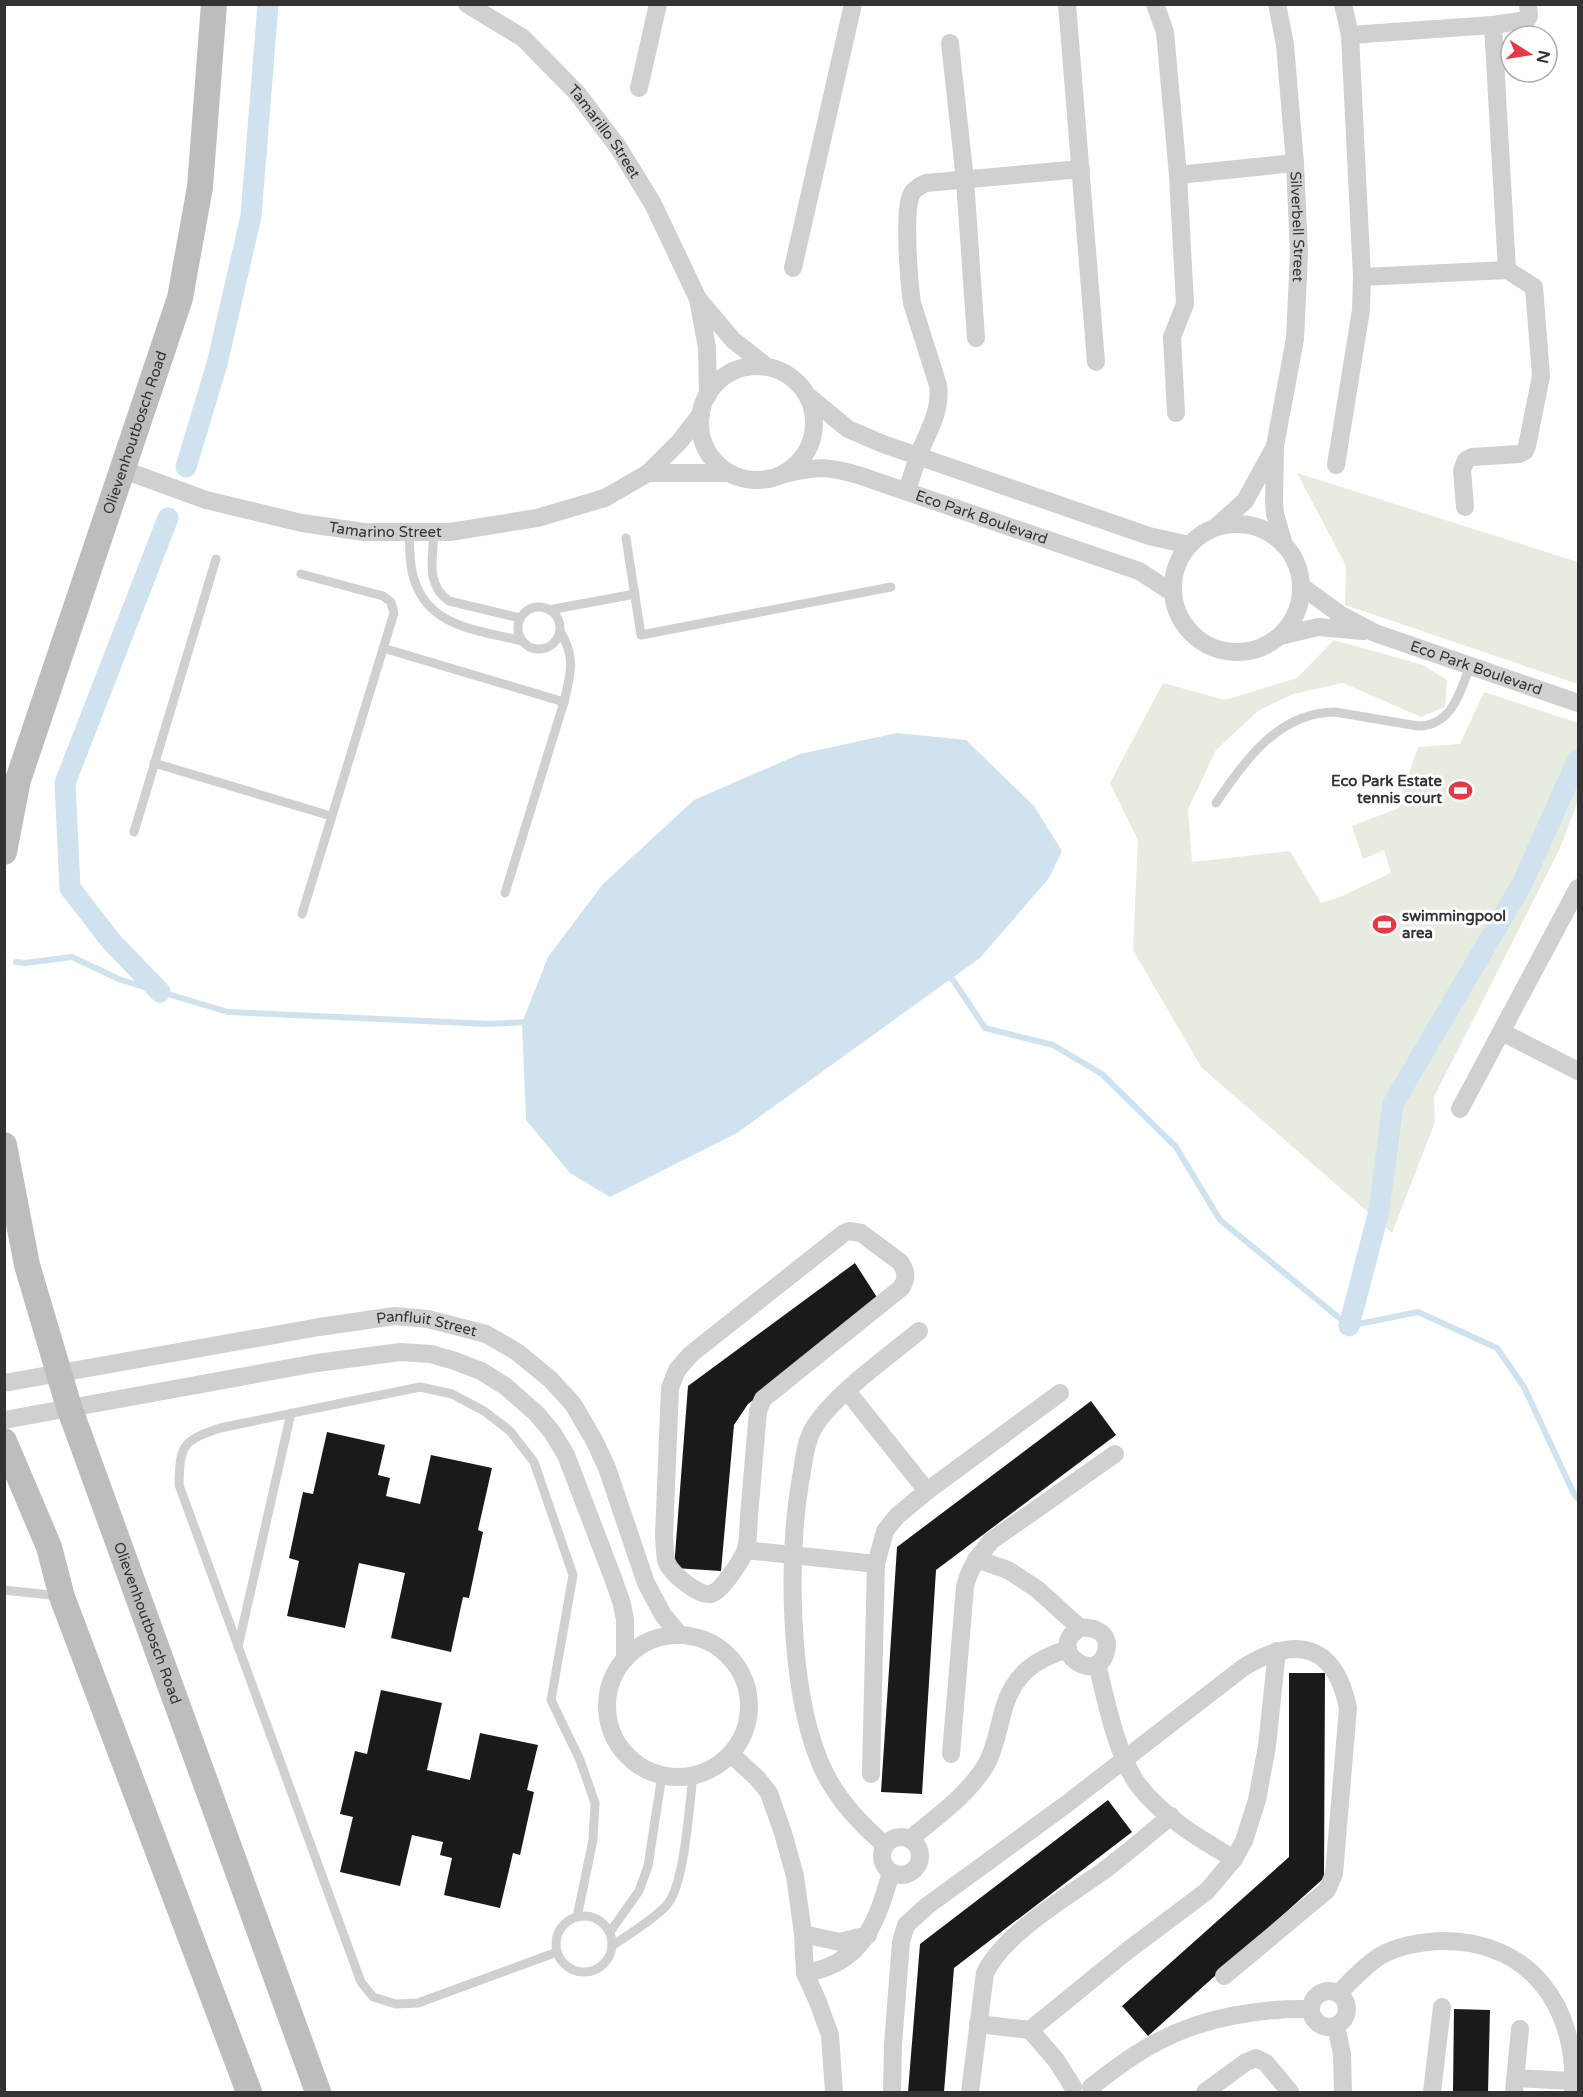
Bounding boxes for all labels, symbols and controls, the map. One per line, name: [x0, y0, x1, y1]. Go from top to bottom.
north arrow: [1499, 24, 1559, 84]
text: N: [1532, 49, 1554, 65]
street label: Tamarillo Street: [565, 81, 644, 182]
street label: Silverbell Street: [1286, 171, 1308, 283]
street label: Olievenhoutbosch Road: [99, 348, 171, 516]
street label: Eco Park Boulevard: [913, 486, 1050, 548]
street label: Tamarino Street: [328, 518, 442, 541]
street label: Eco Park Boulevard: [1408, 637, 1545, 699]
place label: Eco Park Estate tennis court: [1331, 772, 1442, 807]
sports icon: Eco Park Estate tennis court: [1447, 777, 1473, 803]
place label: swimmingpool area: [1402, 907, 1506, 942]
sports icon: swimmingpool area: [1371, 912, 1397, 938]
street label: Panfluit Street: [375, 1307, 479, 1340]
street label: Olievenhoutbosch Road: [110, 1539, 185, 1706]

